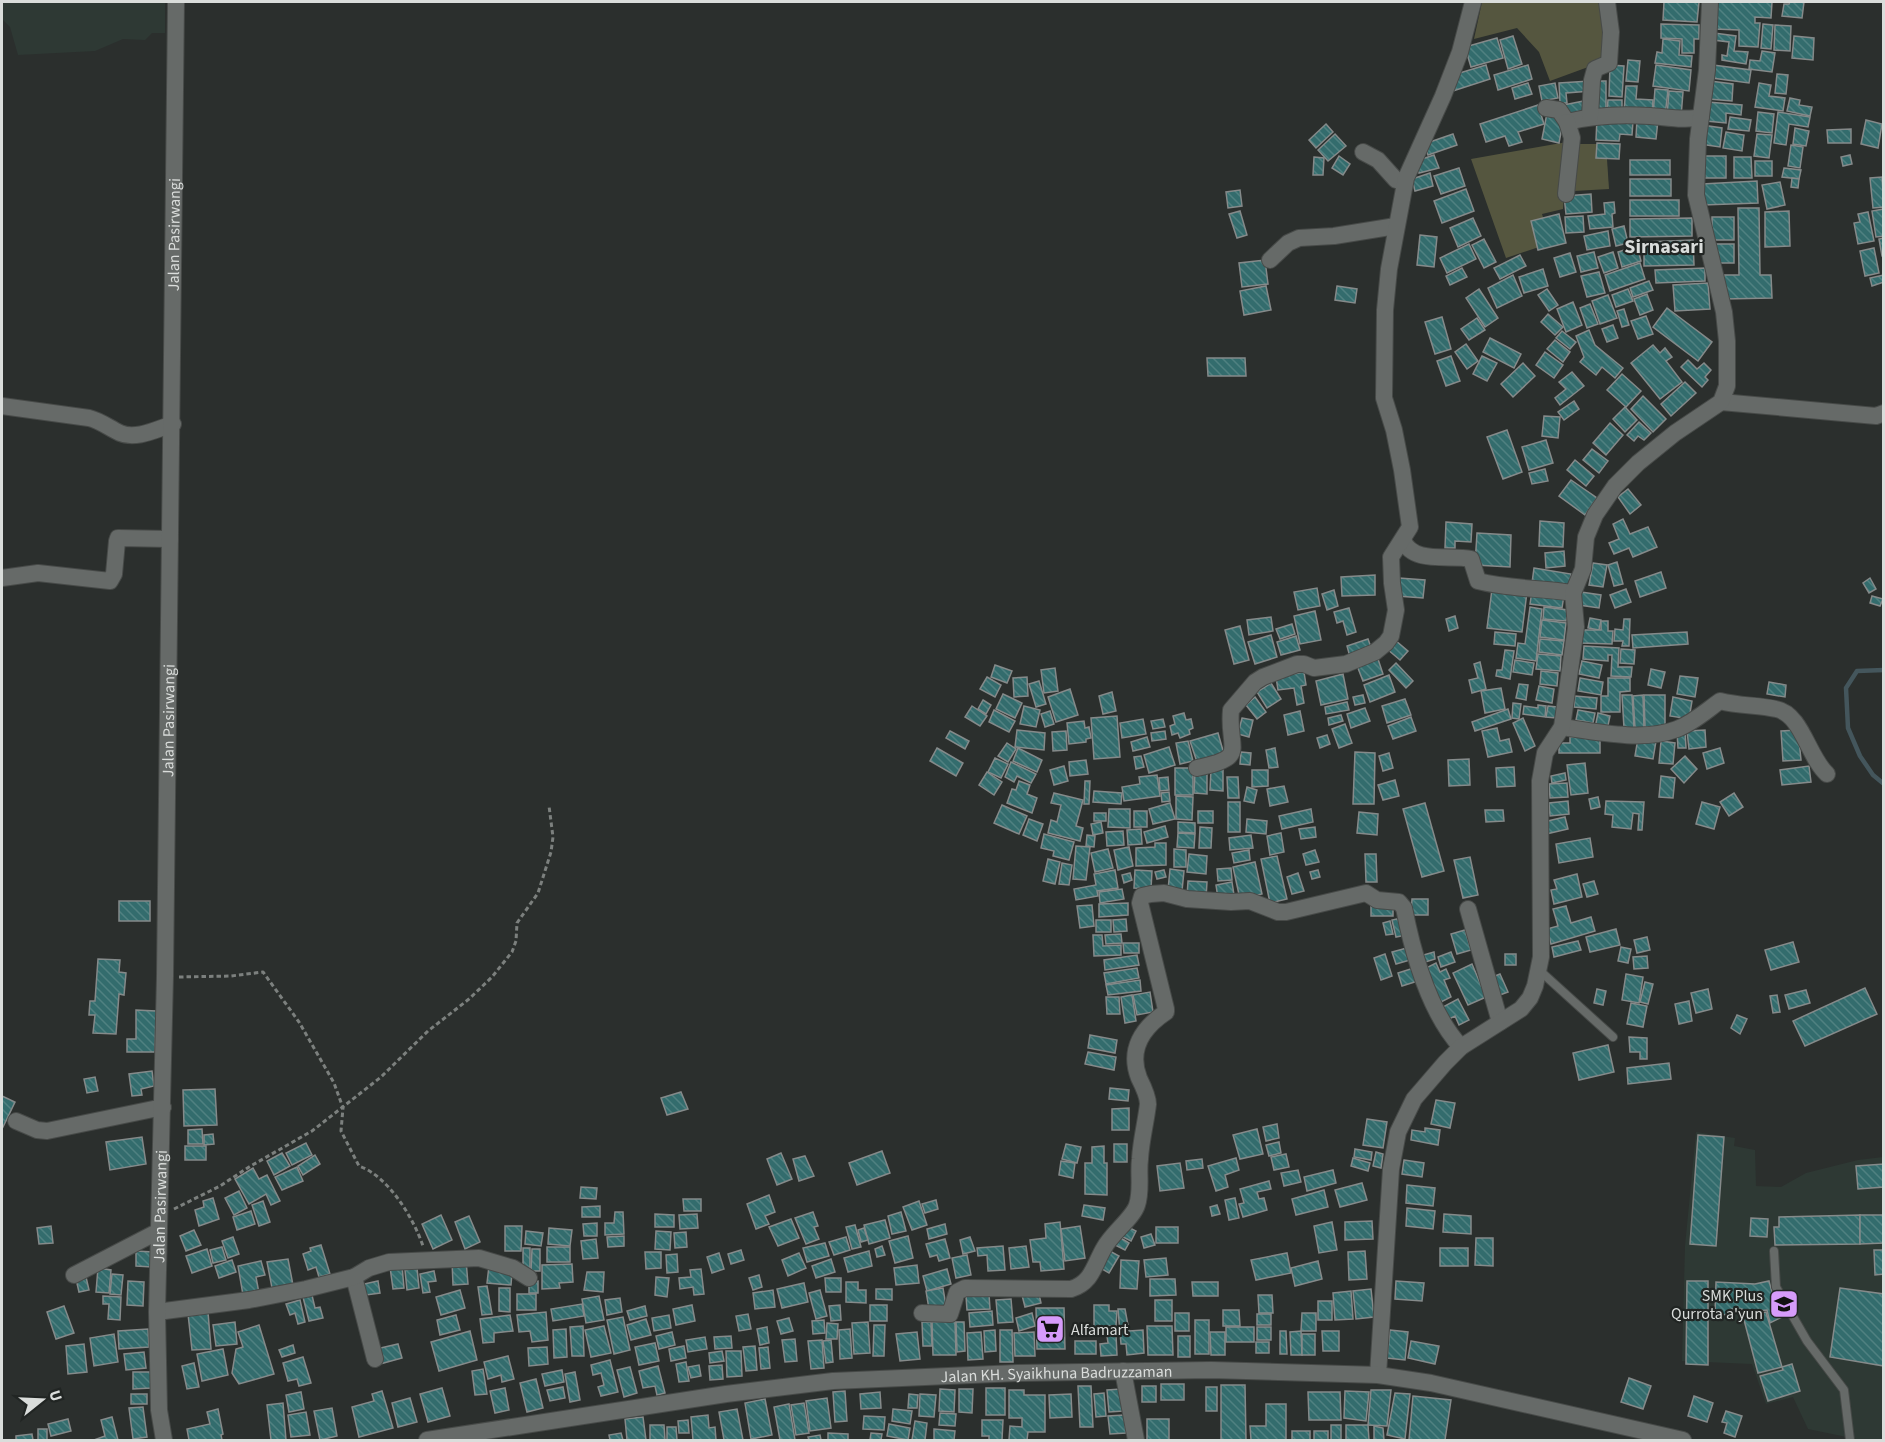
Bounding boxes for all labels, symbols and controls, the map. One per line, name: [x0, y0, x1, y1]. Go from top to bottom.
street label: Jalan Pasirwangi: [163, 178, 186, 291]
district label: Sirnasari: [1624, 233, 1704, 261]
street label: Jalan Pasirwangi: [157, 664, 181, 777]
street label: Jalan Pasirwangi: [148, 1150, 173, 1263]
place label: SMK Plus Qurrota a'yun: [1671, 1285, 1763, 1325]
school or university icon: SMK Plus Qurrota a'yun: [1768, 1288, 1800, 1320]
supermarket icon: Alfamart: [1034, 1313, 1066, 1345]
place label: Alfamart: [1071, 1319, 1129, 1341]
street label: Jalan KH. Syaikhuna Badruzzaman: [940, 1361, 1173, 1388]
north arrow: [12, 1370, 72, 1430]
text: U: [43, 1387, 67, 1404]

